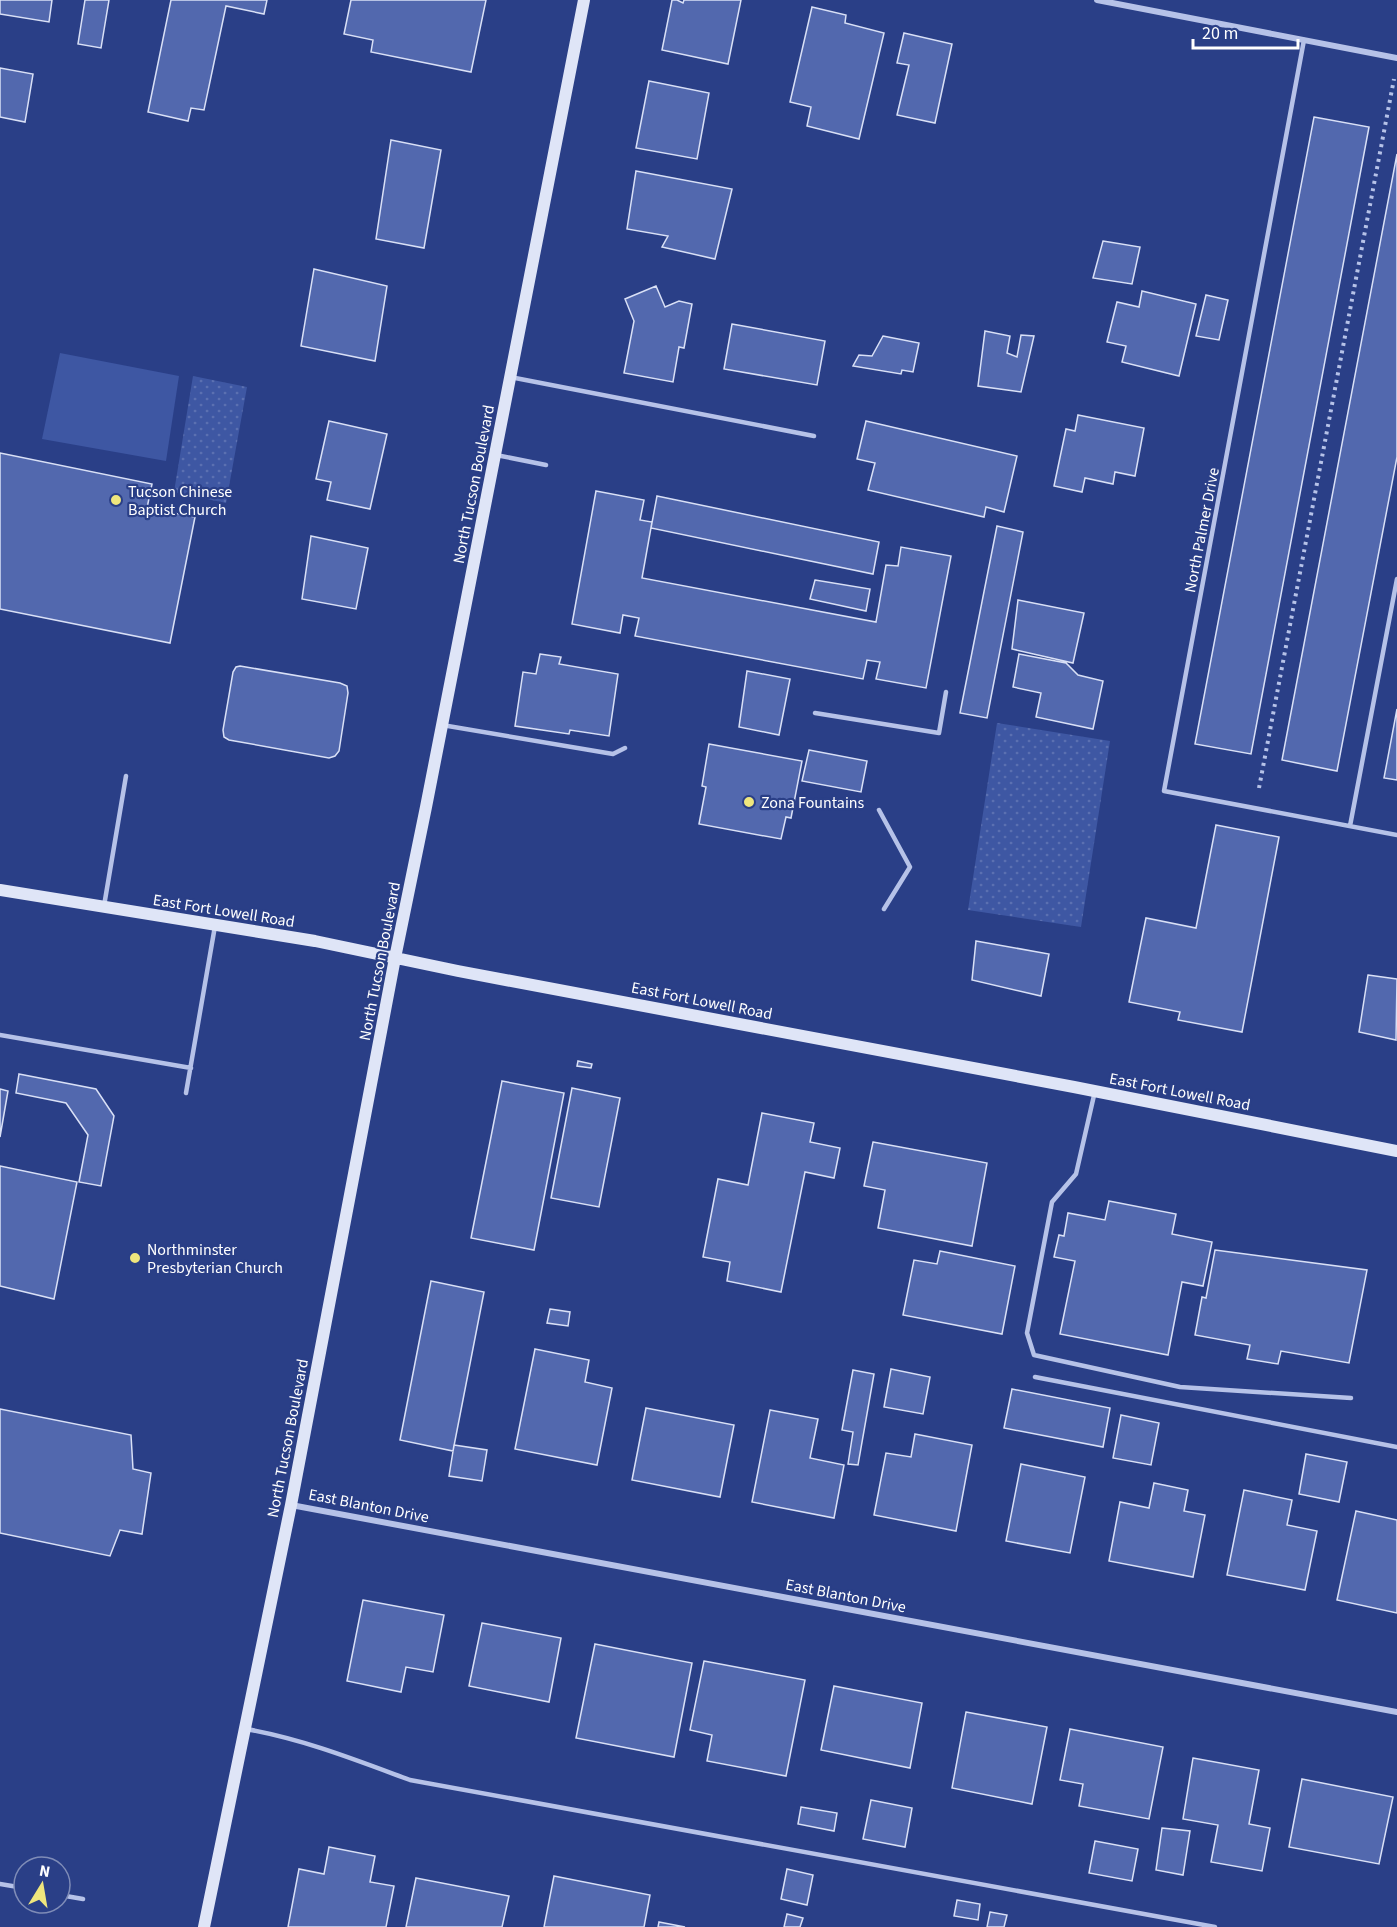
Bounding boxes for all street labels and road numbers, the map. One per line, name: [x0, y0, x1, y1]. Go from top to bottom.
street label: North Tucson Boulevard: [448, 403, 500, 566]
street label: North Palmer Drive: [1179, 466, 1225, 595]
street label: North Tucson Boulevard: [354, 880, 406, 1043]
street label: East Fort Lowell Road: [151, 889, 296, 933]
street label: East Fort Lowell Road: [629, 977, 774, 1025]
street label: East Fort Lowell Road: [1107, 1068, 1252, 1116]
street label: North Tucson Boulevard: [262, 1357, 314, 1520]
street label: East Blanton Drive: [307, 1484, 431, 1528]
street label: East Blanton Drive: [784, 1574, 908, 1618]

